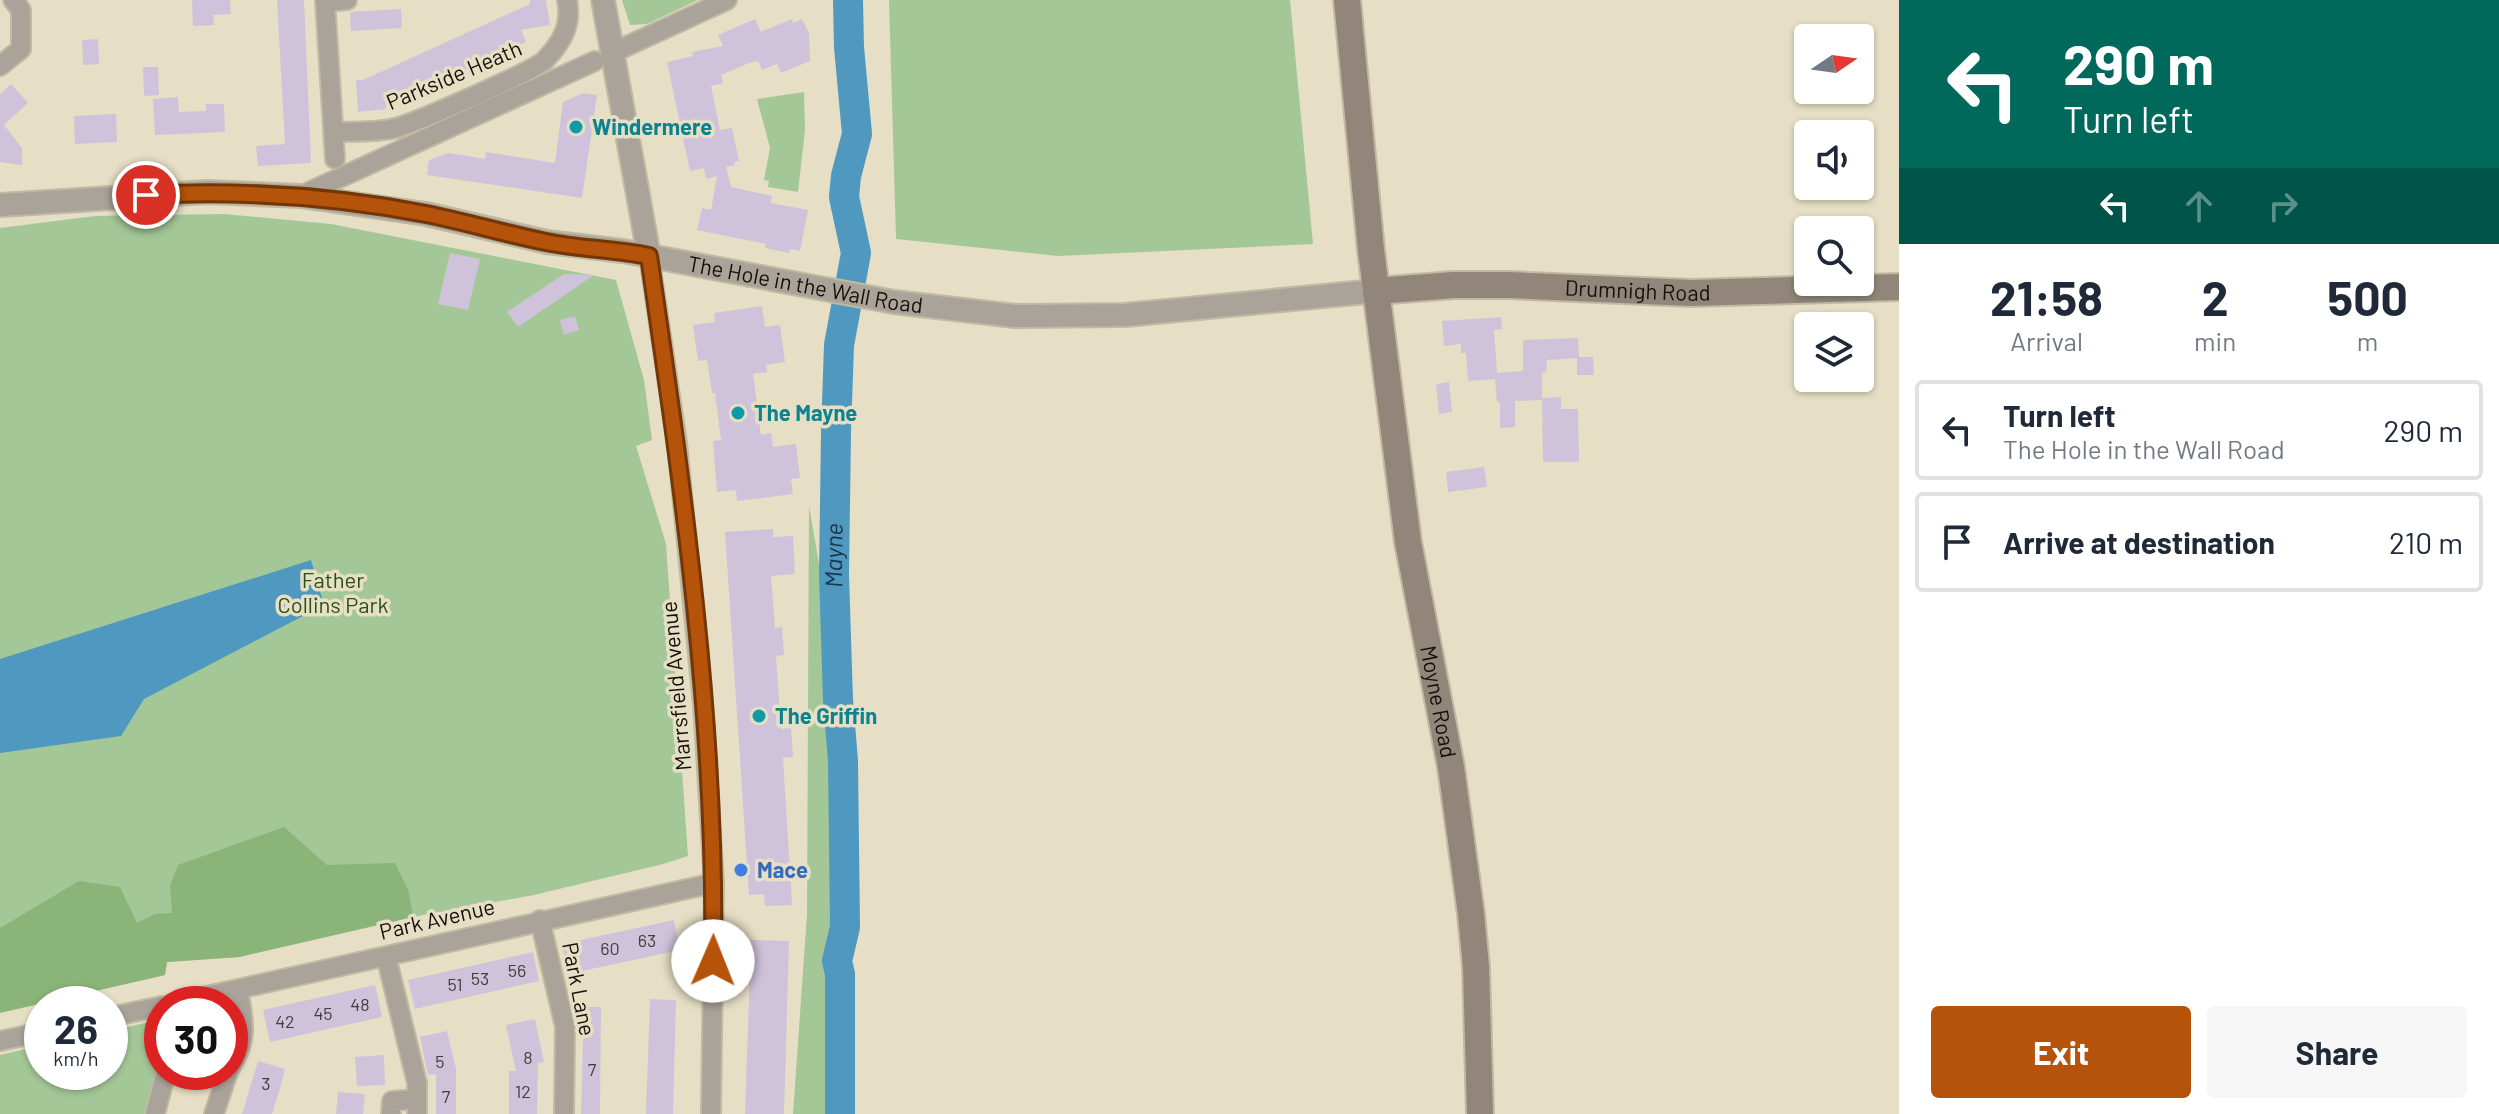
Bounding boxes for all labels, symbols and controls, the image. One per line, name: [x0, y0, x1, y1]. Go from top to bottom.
north arrow: [1794, 24, 1874, 104]
map controls: [1794, 24, 1874, 392]
text: 290 m: [2063, 29, 2214, 96]
icon: left: [1931, 32, 2035, 136]
street label: Parkside Heath: [382, 34, 525, 114]
text: Turn left: [2063, 97, 2194, 140]
place label: Windermere: [592, 113, 712, 139]
marker: Windermere: [567, 118, 585, 136]
button: sound: [1794, 120, 1874, 200]
pin: [112, 161, 180, 229]
icon: arrive: [124, 173, 168, 217]
icon: left: [2093, 184, 2137, 228]
icon: ahead: [2177, 184, 2221, 228]
icon: right: [2261, 184, 2305, 228]
button: search: [1794, 216, 1874, 296]
street label: The Hole in the Wall Road: [686, 249, 924, 317]
text: 21:58: [1990, 268, 2103, 326]
text: 2: [2202, 268, 2229, 326]
text: 500: [2327, 268, 2408, 326]
street label: Drumnigh Road: [1564, 273, 1711, 305]
button: layers: [1794, 312, 1874, 392]
text: Arrival: [2010, 325, 2083, 356]
text: min: [2194, 325, 2236, 356]
text: m: [2357, 325, 2378, 356]
text: Turn left: [2003, 397, 2116, 433]
place label: The Mayne: [754, 399, 857, 425]
marker: The Mayne: [729, 404, 747, 422]
icon: left: [1935, 408, 1979, 452]
text: 290 m: [2384, 412, 2463, 448]
text: The Hole in the Wall Road: [2003, 433, 2285, 464]
icon: arrive: [1935, 520, 1979, 564]
water label: Mayne: [818, 523, 848, 589]
text: Arrive at destination: [2003, 524, 2275, 560]
text: 210 m: [2389, 524, 2463, 560]
park label: Father Collins Park: [277, 566, 389, 617]
street label: Marrsfield Avenue: [655, 600, 695, 772]
street label: Moyne Road: [1416, 643, 1463, 760]
place label: The Griffin: [775, 702, 877, 728]
marker: The Griffin: [750, 707, 768, 725]
place label: Mace: [757, 856, 808, 882]
marker: Mace: [732, 861, 750, 879]
street label: Park Avenue: [377, 892, 497, 944]
position arrow: [671, 919, 755, 1003]
house number: 63: [638, 929, 656, 951]
house number: 60: [600, 937, 620, 959]
street label: Park Lane: [558, 940, 602, 1038]
house number: 56: [508, 959, 526, 981]
house number: 53: [471, 967, 489, 989]
house number: 51: [447, 973, 463, 995]
speed limit sign: 30: [144, 986, 248, 1090]
house number: 48: [350, 993, 370, 1015]
house number: 45: [313, 1002, 333, 1024]
text: 26: [54, 1004, 98, 1052]
button: Exit: [1931, 1006, 2191, 1098]
button: Share: [2207, 1006, 2467, 1098]
house number: 42: [275, 1010, 295, 1032]
text: km/h: [53, 1046, 99, 1070]
house number: 8: [523, 1046, 533, 1068]
house number: 5: [435, 1050, 445, 1072]
house number: 7: [588, 1058, 597, 1080]
house number: 3: [261, 1072, 271, 1094]
house number: 12: [515, 1080, 531, 1102]
house number: 7: [442, 1085, 451, 1107]

